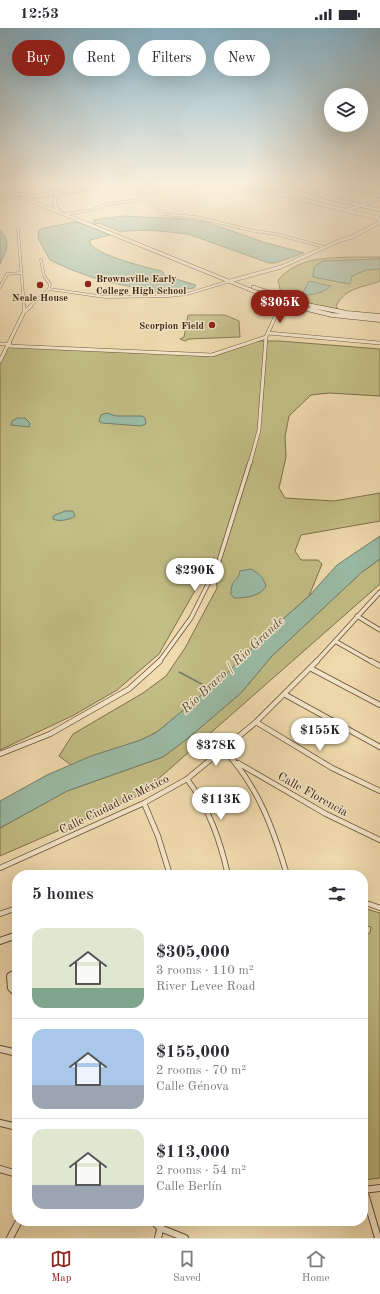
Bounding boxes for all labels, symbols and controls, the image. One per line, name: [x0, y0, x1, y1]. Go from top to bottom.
text: 12:53: [20, 7, 59, 22]
chip: Buy: [12, 40, 65, 76]
chip: Rent: [73, 40, 130, 76]
chip: Filters: [138, 40, 206, 76]
chip: New: [214, 40, 270, 76]
map controls: [324, 88, 368, 132]
button: layers: [324, 88, 368, 132]
place label: Brownsville Early College High School: [96, 274, 186, 296]
marker: Brownsville Early College High School: [83, 279, 93, 289]
marker: Neale House: [35, 280, 45, 290]
pin: $305K: [252, 290, 308, 324]
place label: Neale House: [12, 293, 68, 303]
text: $305K: [260, 296, 300, 309]
marker: Scorpion Field: [207, 320, 217, 330]
place label: Scorpion Field: [139, 321, 205, 331]
pin: $290K: [167, 558, 223, 592]
text: $290K: [175, 564, 215, 577]
water label: Río Bravo / Rio Grande: [179, 614, 287, 717]
pin: $155K: [292, 718, 348, 752]
text: $155K: [300, 724, 340, 737]
pin: $378K: [188, 733, 244, 767]
text: $378K: [196, 739, 236, 752]
street label: Calle Florencia: [276, 771, 350, 819]
street label: Calle Ciudad de México: [58, 773, 171, 837]
pin: $113K: [193, 787, 249, 821]
text: $113K: [201, 793, 241, 806]
icon: filters: [326, 883, 348, 905]
text: 5 homes: [32, 886, 94, 903]
icon: home: [64, 944, 112, 992]
text: $305,000: [156, 944, 230, 961]
text: 3 rooms · 110 m²: [156, 964, 254, 977]
text: River Levee Road: [156, 980, 256, 993]
text: $155,000: [156, 1044, 230, 1061]
icon: home: [64, 1045, 112, 1093]
text: 2 rooms · 70 m²: [156, 1064, 246, 1077]
text: Calle Génova: [156, 1080, 229, 1093]
text: $113,000: [156, 1144, 230, 1161]
icon: home: [64, 1145, 112, 1193]
text: 2 rooms · 54 m²: [156, 1164, 246, 1177]
text: Calle Berlín: [156, 1180, 222, 1193]
tab: Map: [50, 1248, 72, 1286]
tab: Saved: [173, 1248, 201, 1286]
tab: Home: [302, 1248, 330, 1286]

